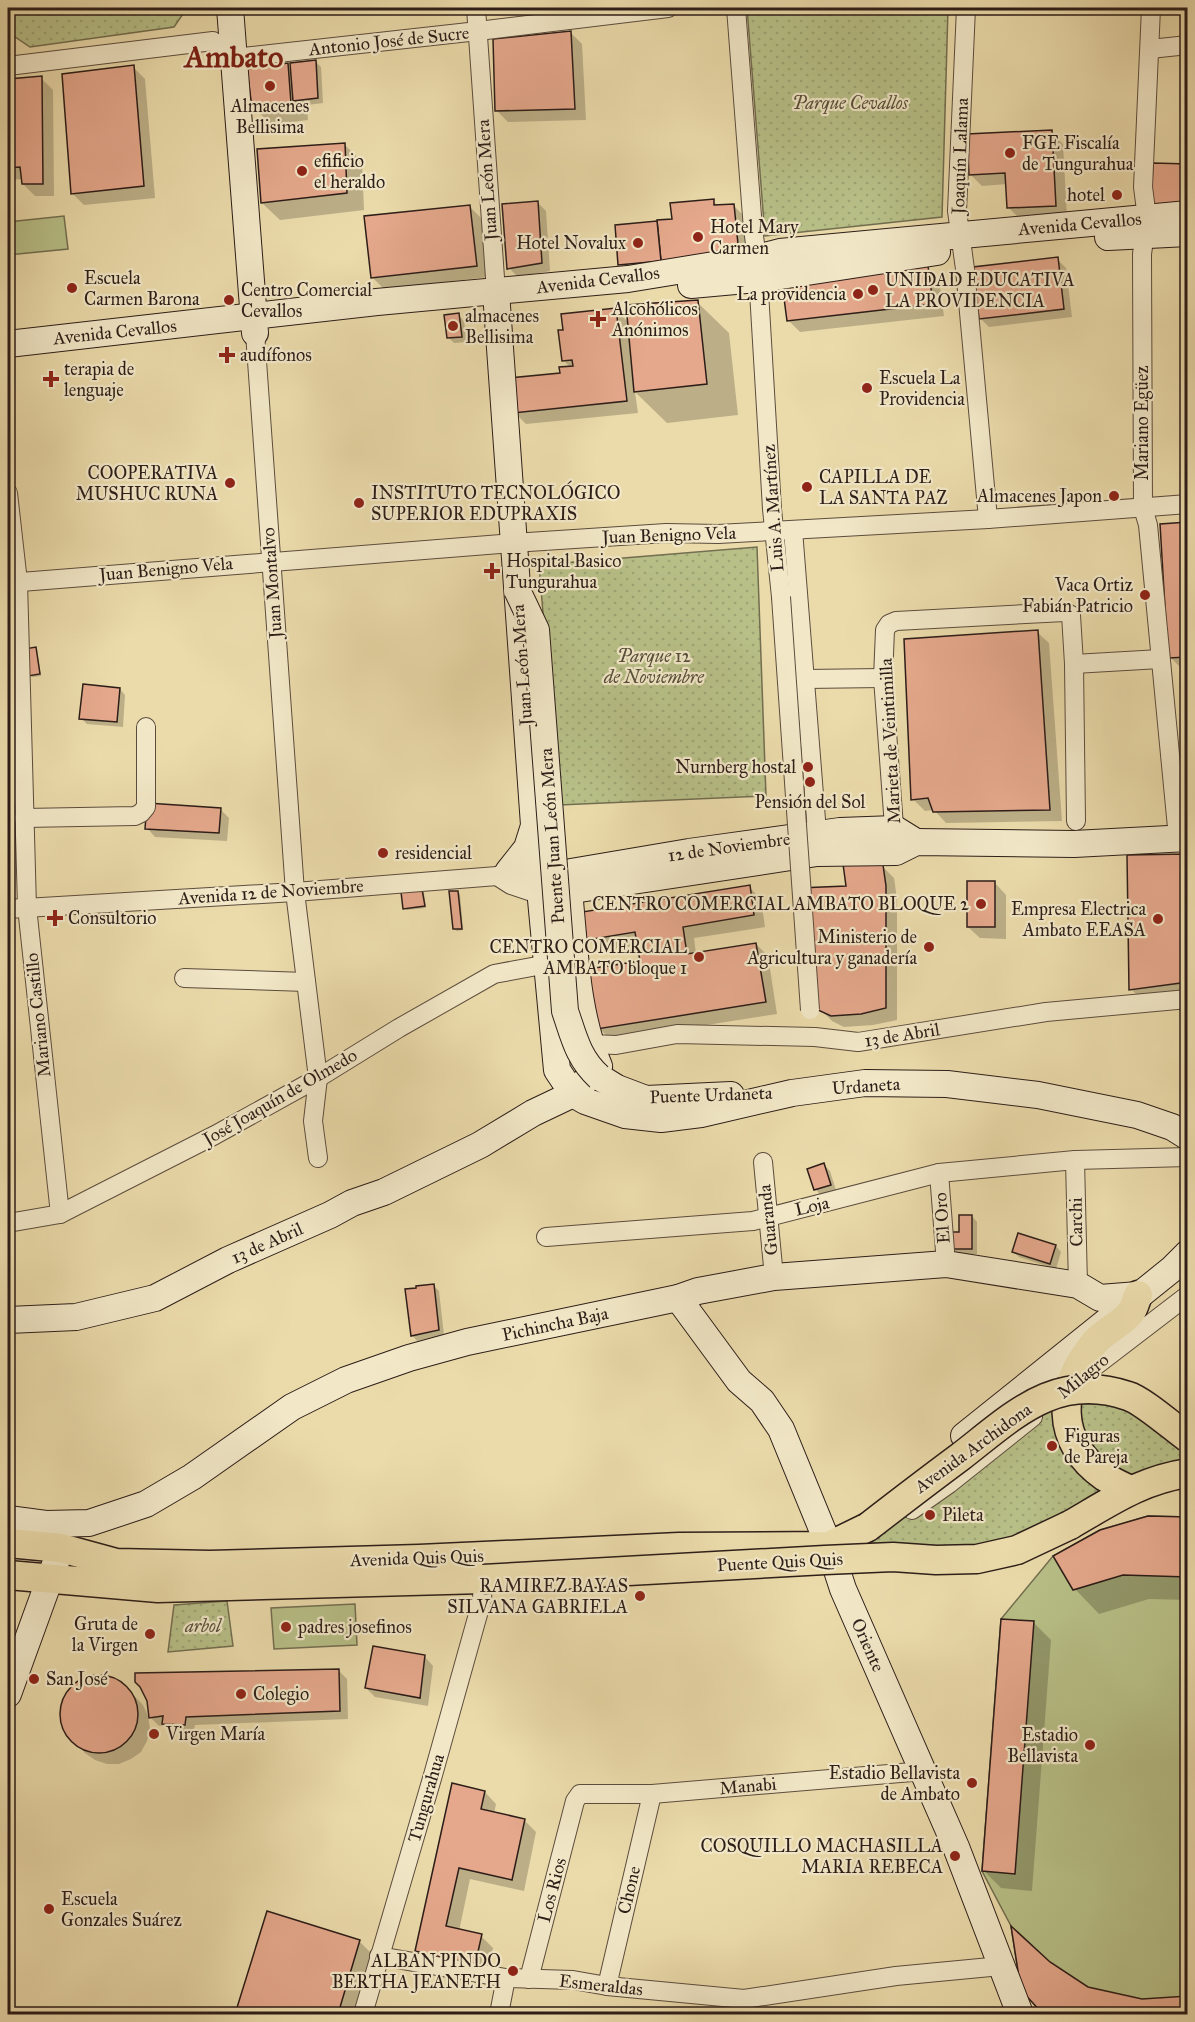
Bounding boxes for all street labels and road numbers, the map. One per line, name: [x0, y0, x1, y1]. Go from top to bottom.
street label: Antonio José de Sucre: [307, 22, 470, 61]
street label: Joaquín Lalama: [947, 97, 974, 217]
street label: Juan León Mera: [472, 118, 503, 243]
street label: Avenida Cevallos: [1016, 208, 1143, 240]
street label: Avenida Cevallos: [534, 262, 661, 299]
street label: Avenida Cevallos: [51, 315, 178, 350]
street label: Mariano Egüez: [1131, 365, 1154, 481]
street label: Luis A. Martínez: [758, 443, 788, 573]
street label: Juan Benigno Vela: [600, 522, 737, 549]
street label: Juan Montalvo: [257, 527, 288, 641]
street label: Juan Benigno Vela: [96, 552, 234, 587]
street label: Juan León Mera: [507, 603, 538, 728]
street label: Marieta de Veintimilla: [875, 657, 905, 824]
street label: Puente Juan León Mera: [535, 747, 570, 925]
street label: 12 de Noviembre: [666, 828, 792, 866]
street label: Avenida 12 de Noviembre: [177, 875, 364, 910]
street label: Mariano Castillo: [21, 952, 55, 1078]
street label: 13 de Abril: [863, 1018, 941, 1052]
street label: José Joaquín de Olmedo: [197, 1044, 361, 1152]
street label: Urdaneta: [831, 1073, 901, 1099]
street label: Puente Urdaneta: [649, 1082, 773, 1108]
street label: Guaranda: [753, 1183, 783, 1256]
street label: Loja: [793, 1191, 832, 1221]
street label: El Oro: [929, 1192, 955, 1244]
street label: Carchi: [1065, 1197, 1087, 1247]
street label: 13 de Abril: [228, 1217, 306, 1268]
street label: Pichincha Baja: [500, 1302, 611, 1346]
street label: Milagro: [1053, 1348, 1114, 1404]
street label: Avenida Archidona: [909, 1398, 1036, 1498]
street label: Avenida Quis Quis: [349, 1545, 484, 1571]
street label: Puente Quis Quis: [716, 1548, 844, 1576]
street label: Oriente: [846, 1615, 890, 1675]
street label: Tungurahua: [403, 1751, 450, 1845]
street label: Manabi: [719, 1773, 777, 1799]
street label: Los Rios: [533, 1855, 571, 1925]
street label: Chone: [613, 1864, 645, 1916]
street label: Esmeraldas: [558, 1970, 644, 2000]

